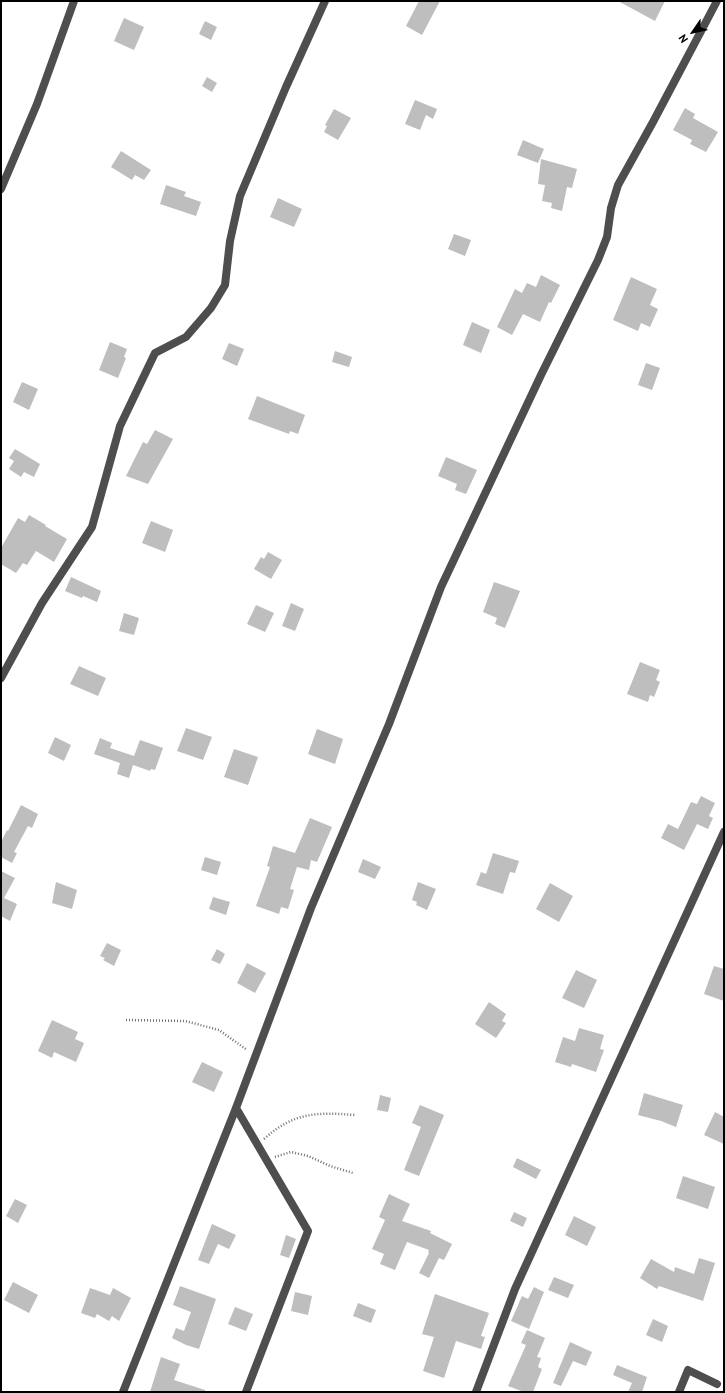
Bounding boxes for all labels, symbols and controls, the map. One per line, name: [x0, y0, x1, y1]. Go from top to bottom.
north arrow: [673, 12, 713, 52]
text: N: [675, 32, 691, 46]

